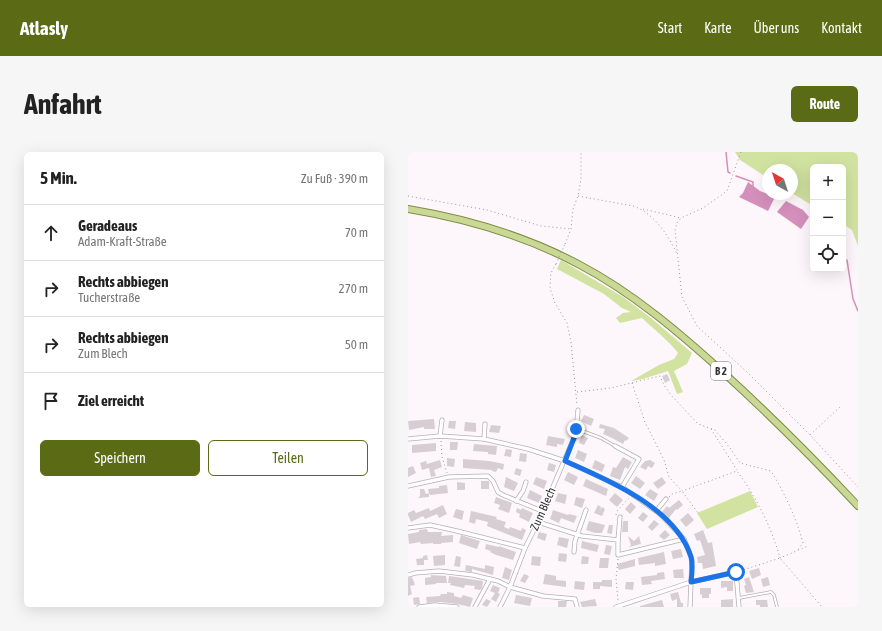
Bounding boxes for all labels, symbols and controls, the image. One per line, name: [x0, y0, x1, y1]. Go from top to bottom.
text: Atlasly: [20, 17, 68, 39]
text: Start: [658, 20, 682, 36]
text: Karte: [704, 20, 732, 36]
text: Über uns: [754, 20, 799, 36]
text: Kontakt: [821, 20, 862, 36]
button: Route: [791, 86, 858, 122]
text: Anfahrt: [24, 88, 102, 120]
north arrow: [762, 164, 798, 200]
map controls: [810, 164, 846, 272]
button: +: [810, 164, 846, 200]
text: 5 Min.: [40, 168, 77, 188]
text: Zu Fuß · 390 m: [301, 171, 368, 186]
button: −: [810, 200, 846, 236]
text: Geradeaus: [78, 217, 137, 234]
icon: ahead: [40, 222, 62, 244]
text: 70 m: [345, 225, 368, 240]
text: Adam-Kraft-Straße: [78, 234, 167, 249]
button: locate: [810, 236, 846, 272]
text: Rechts abbiegen: [78, 273, 168, 290]
icon: right: [40, 278, 62, 300]
text: 270 m: [339, 281, 368, 296]
text: Tucherstraße: [78, 290, 140, 305]
text: Rechts abbiegen: [78, 329, 168, 346]
icon: right: [40, 334, 62, 356]
text: 50 m: [345, 337, 368, 352]
text: Zum Blech: [78, 346, 128, 361]
road number: B 2: [711, 362, 731, 380]
icon: arrive: [40, 390, 62, 412]
text: Ziel erreicht: [78, 392, 144, 409]
route end: [567, 420, 585, 438]
button: Speichern: [40, 440, 200, 476]
button: Teilen: [208, 440, 368, 476]
street label: Zum Blech: [527, 485, 559, 533]
route start: [727, 563, 745, 581]

